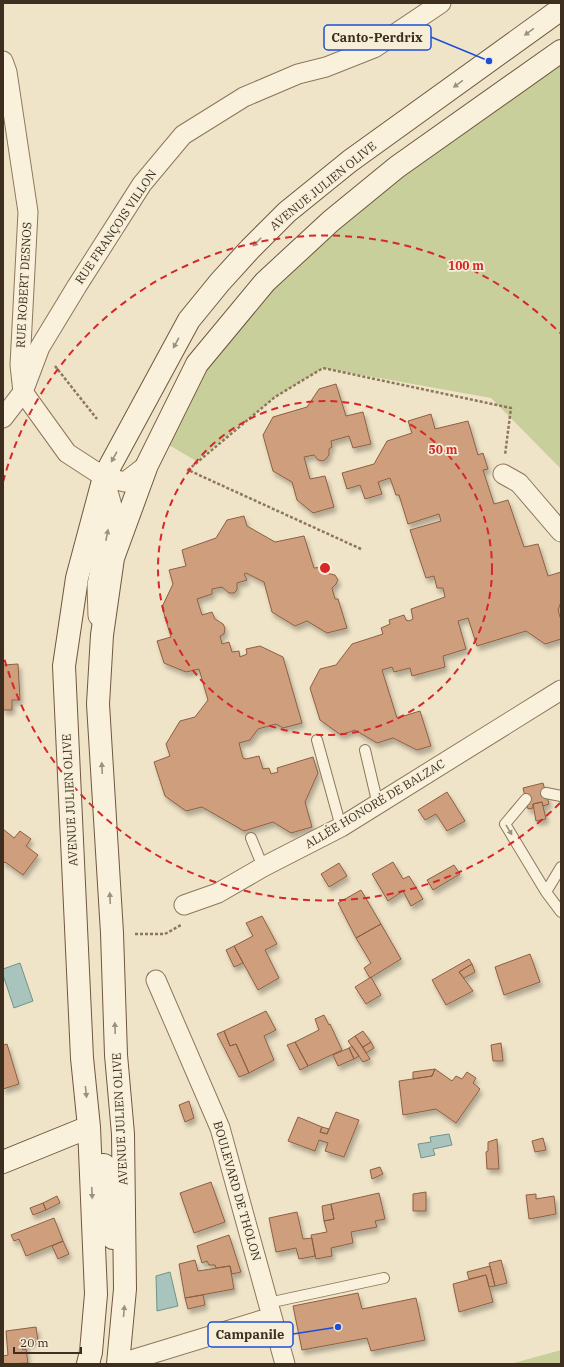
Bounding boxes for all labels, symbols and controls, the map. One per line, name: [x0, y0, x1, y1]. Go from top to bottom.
callout: Canto-Perdrix: [324, 25, 431, 50]
one-way arrow: [524, 28, 535, 36]
text: Canto-Perdrix: [331, 29, 423, 46]
one-way arrow: [452, 80, 463, 88]
street label: AVENUE JULIEN OLIVE: [266, 138, 379, 233]
street label: RUE FRANÇOIS VILLON: [72, 167, 160, 287]
street label: RUE ROBERT DESNOS: [13, 222, 34, 348]
one-way arrow: [252, 237, 262, 247]
text: 100 m: [448, 258, 484, 273]
one-way arrow: [173, 337, 180, 349]
text: 50 m: [429, 442, 458, 457]
one-way arrow: [111, 452, 118, 463]
one-way arrow: [104, 529, 110, 541]
centre of rings: [318, 561, 332, 575]
street label: AVENUE JULIEN OLIVE: [59, 733, 80, 867]
street label: ALLÉE HONORÉ DE BALZAC: [302, 756, 448, 851]
one-way arrow: [99, 762, 106, 774]
one-way arrow: [505, 824, 512, 835]
one-way arrow: [107, 891, 113, 904]
one-way arrow: [112, 1021, 118, 1034]
street label: AVENUE JULIEN OLIVE: [109, 1052, 130, 1186]
one-way arrow: [82, 1086, 89, 1098]
street label: BOULEVARD DE THOLON: [210, 1119, 265, 1263]
one-way arrow: [89, 1187, 95, 1200]
one-way arrow: [120, 1305, 127, 1317]
callout: Campanile: [208, 1322, 293, 1347]
text: Campanile: [216, 1326, 284, 1343]
scale bar: [14, 1329, 81, 1355]
text: 20 m: [20, 1335, 49, 1350]

